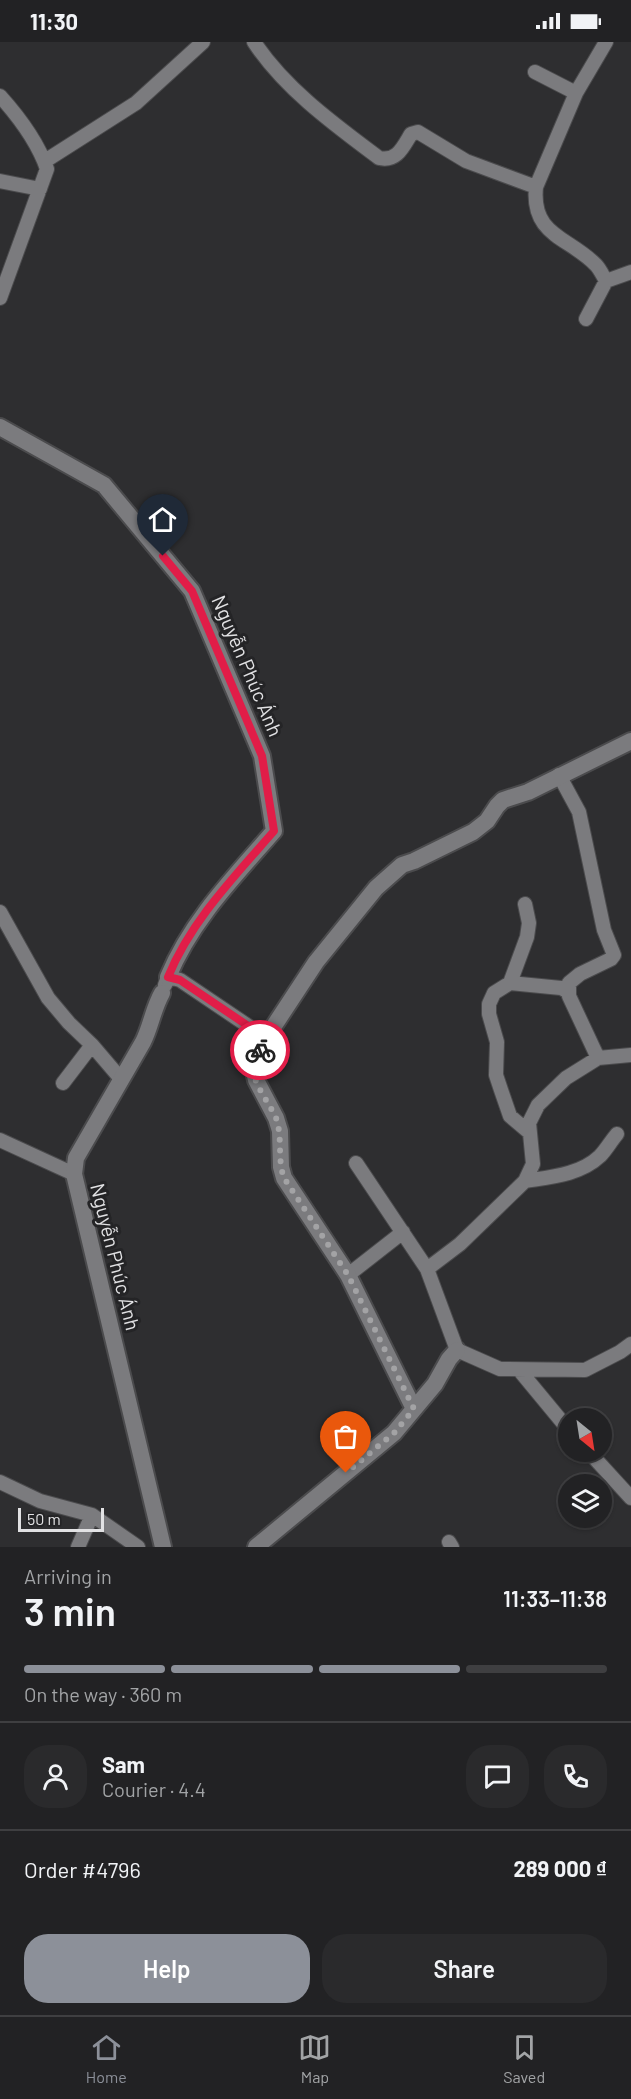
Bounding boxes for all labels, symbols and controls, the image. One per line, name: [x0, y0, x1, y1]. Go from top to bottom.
text: 11:30: [30, 8, 78, 34]
pin: [137, 494, 188, 556]
icon: home: [146, 503, 179, 536]
street label: Nguyễn Phúc Ánh: [207, 592, 288, 740]
courier: [230, 1020, 290, 1080]
icon: bike: [244, 1034, 277, 1067]
street label: Nguyễn Phúc Ánh: [86, 1181, 146, 1333]
north arrow: [558, 1408, 612, 1462]
map controls: [558, 1408, 612, 1528]
pin: [320, 1411, 371, 1473]
icon: bag: [329, 1420, 362, 1453]
button: layers: [558, 1474, 612, 1528]
scale bar: [18, 1505, 104, 1532]
text: 50 m: [27, 1509, 61, 1528]
text: Arriving in: [24, 1564, 112, 1588]
text: 11:33–11:38: [503, 1585, 607, 1611]
text: 3 min: [24, 1587, 116, 1634]
text: On the way · 360 m: [24, 1682, 182, 1706]
button: person: [24, 1745, 87, 1808]
button: chat: [466, 1745, 529, 1808]
button: phone: [544, 1745, 607, 1808]
text: Sam: [102, 1751, 145, 1777]
text: Courier · 4.4: [102, 1777, 206, 1801]
text: 289 000 ₫: [513, 1855, 607, 1881]
text: Order #4796: [24, 1856, 141, 1882]
button: Help: [24, 1934, 310, 2003]
button: Share: [322, 1934, 607, 2003]
tab: Home: [86, 2031, 127, 2086]
tab: Map: [298, 2031, 331, 2086]
tab: Saved: [503, 2031, 545, 2086]

